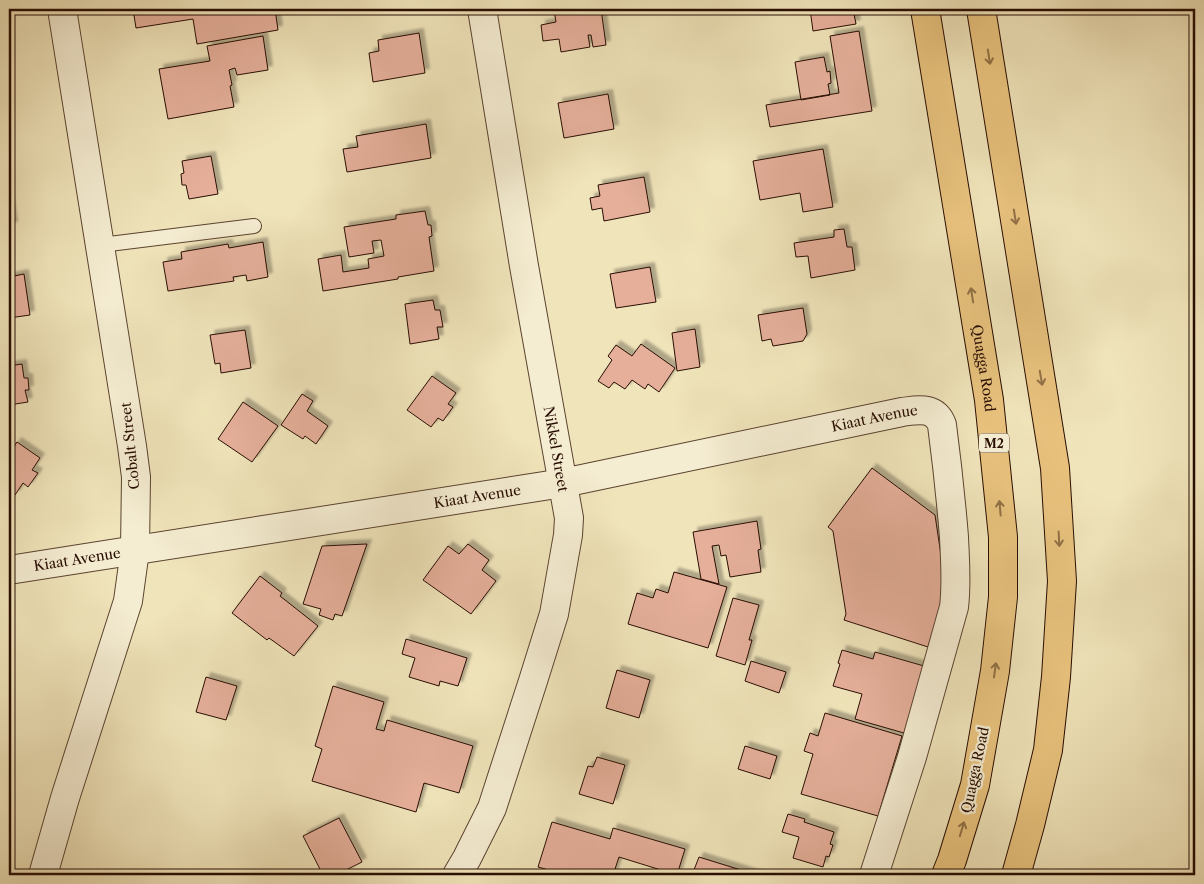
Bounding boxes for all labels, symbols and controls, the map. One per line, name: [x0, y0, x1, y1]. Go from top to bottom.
one-way arrow: [984, 49, 994, 65]
one-way arrow: [1010, 209, 1020, 225]
one-way arrow: [967, 288, 977, 304]
street label: Quagga Road: [968, 323, 999, 413]
one-way arrow: [1037, 369, 1047, 385]
street label: Cobalt Street: [116, 401, 144, 491]
street label: Kiaat Avenue: [830, 401, 919, 436]
street label: Nikkel Street: [540, 405, 572, 493]
road number: M2: [979, 433, 1009, 452]
street label: Kiaat Avenue: [432, 481, 522, 512]
one-way arrow: [995, 501, 1005, 517]
one-way arrow: [1055, 531, 1064, 547]
street label: Kiaat Avenue: [32, 544, 122, 575]
one-way arrow: [990, 663, 1000, 679]
street label: Quagga Road: [957, 725, 993, 815]
one-way arrow: [957, 821, 967, 837]

